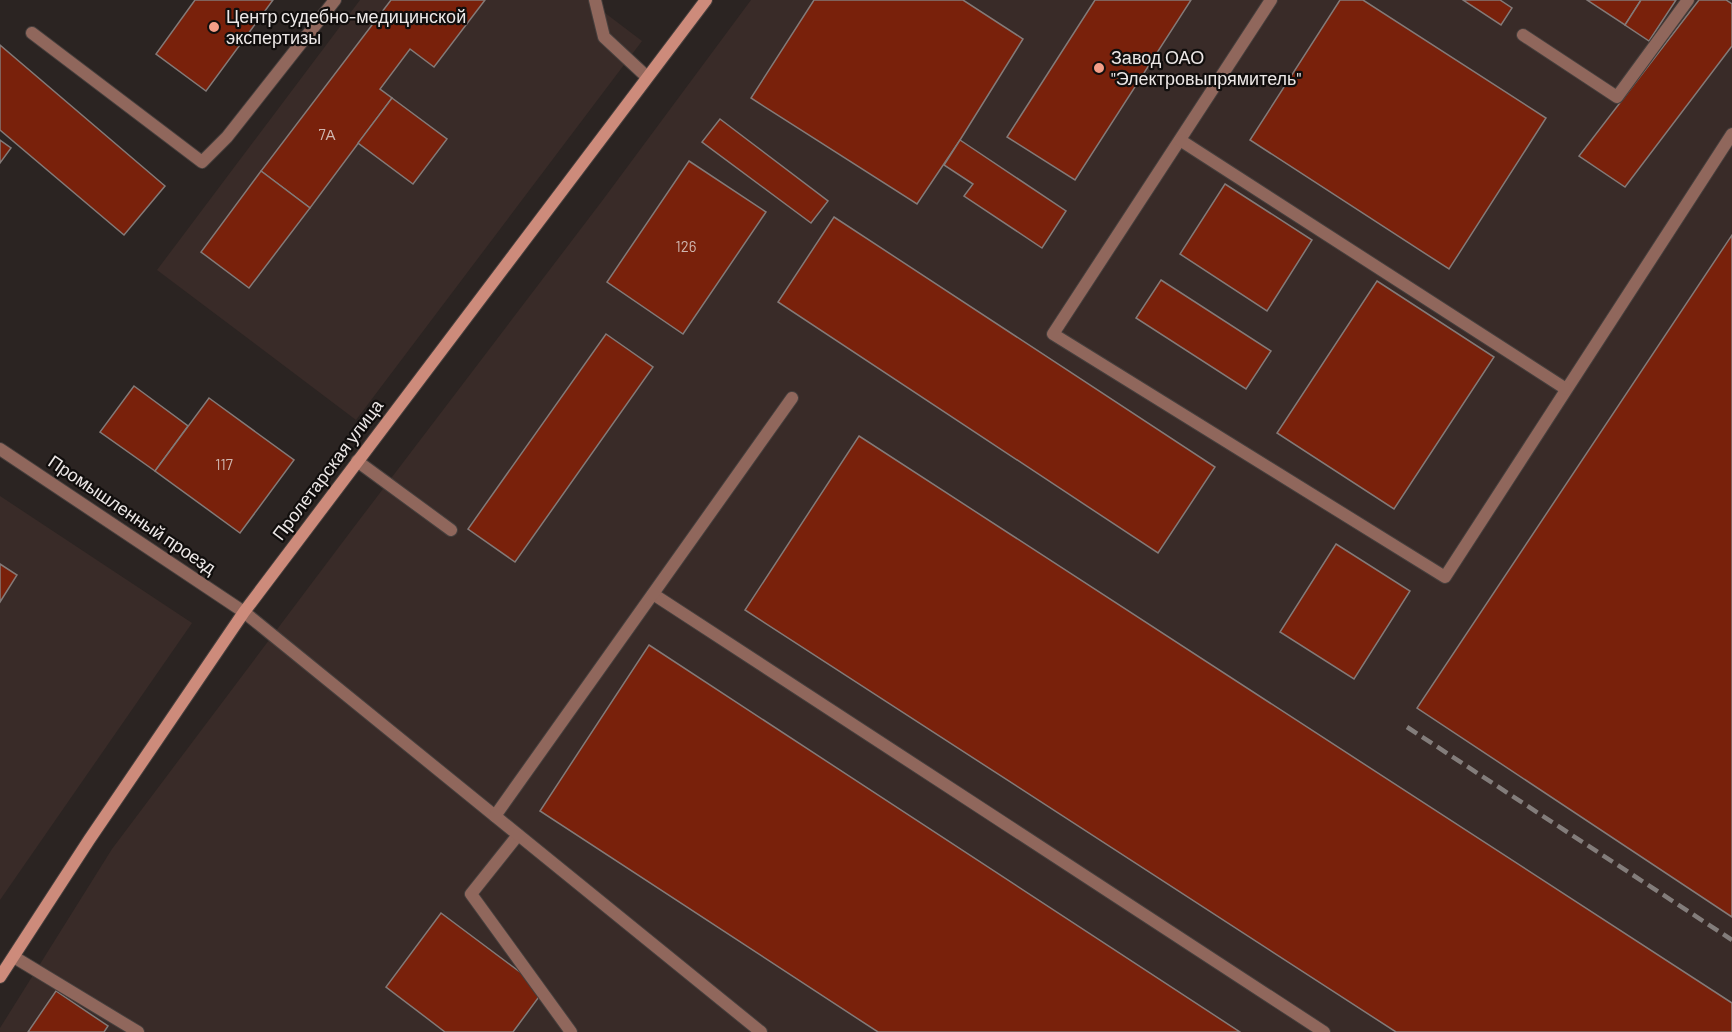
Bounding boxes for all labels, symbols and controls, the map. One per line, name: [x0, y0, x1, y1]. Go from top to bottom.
place label: Центр судебно-медицинской экспертизы: [226, 5, 466, 48]
marker: Центр судебно-медицинской экспертизы: [207, 20, 221, 34]
place label: Завод ОАО "Электровыпрямитель": [1111, 46, 1301, 89]
marker: Завод ОАО "Электровыпрямитель": [1092, 61, 1106, 75]
house number: 7А: [318, 125, 336, 143]
house number: 126: [675, 237, 697, 255]
street label: Пролетарская улица: [267, 394, 388, 544]
street label: Промышленный проезд: [45, 450, 221, 579]
house number: 117: [215, 455, 233, 473]

